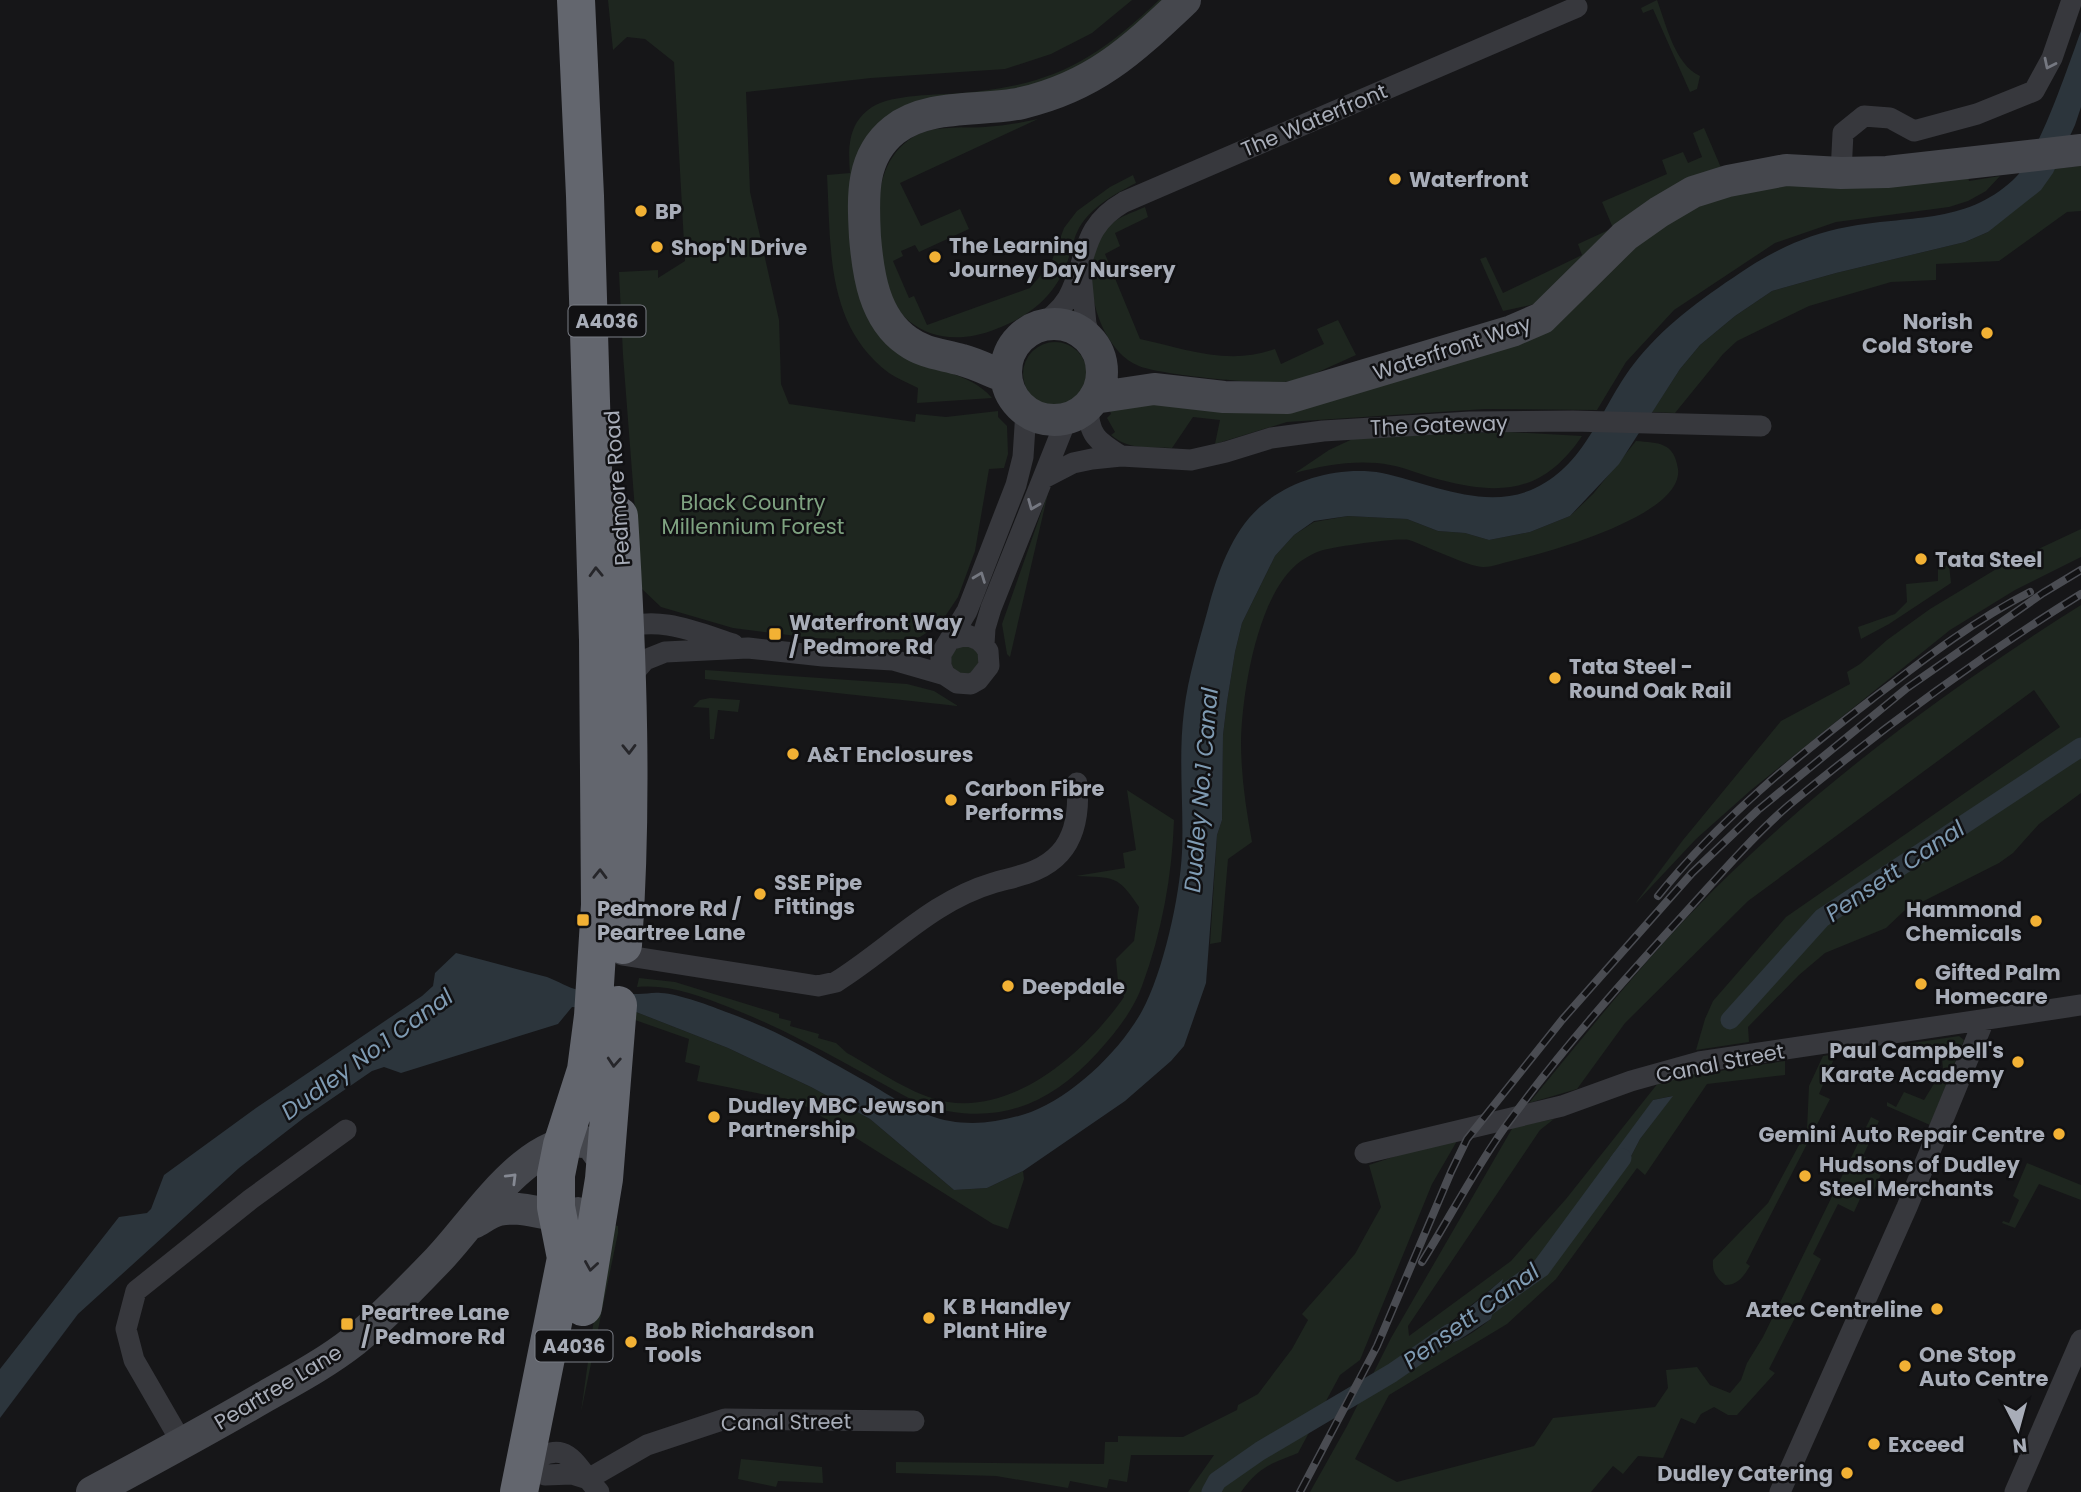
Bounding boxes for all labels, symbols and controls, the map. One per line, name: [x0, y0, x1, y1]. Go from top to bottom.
one-way arrow: [2043, 57, 2057, 69]
street label: The Waterfront: [1237, 76, 1391, 164]
place label: Waterfront: [1409, 165, 1528, 194]
marker: Waterfront: [1387, 171, 1403, 187]
place label: BP: [655, 197, 682, 226]
marker: BP: [633, 203, 649, 219]
place label: The Learning Journey Day Nursery: [949, 231, 1176, 284]
place label: Shop'N Drive: [671, 233, 807, 262]
marker: Shop'N Drive: [649, 239, 665, 255]
marker: The Learning Journey Day Nursery: [927, 249, 943, 265]
road number: A4036: [568, 306, 646, 336]
place label: Norish Cold Store: [1862, 307, 1973, 360]
street label: Waterfront Way: [1369, 309, 1535, 387]
marker: Norish Cold Store: [1979, 325, 1995, 341]
street label: The Gateway: [1370, 408, 1509, 442]
street label: Pedmore Road: [597, 409, 637, 567]
park label: Black Country Millennium Forest: [662, 488, 844, 541]
one-way arrow: [1027, 497, 1041, 510]
place label: Tata Steel: [1935, 545, 2042, 574]
marker: Tata Steel: [1913, 551, 1929, 567]
one-way arrow: [588, 566, 603, 577]
one-way arrow: [972, 572, 986, 584]
place label: Waterfront Way / Pedmore Rd: [789, 608, 963, 661]
marker: Waterfront Way / Pedmore Rd: [767, 626, 783, 642]
place label: Tata Steel - Round Oak Rail: [1569, 652, 1732, 705]
marker: Tata Steel - Round Oak Rail: [1547, 670, 1563, 686]
water label: Dudley No.1 Canal: [1176, 686, 1226, 894]
place label: A&T Enclosures: [807, 740, 973, 769]
one-way arrow: [621, 744, 636, 755]
marker: A&T Enclosures: [785, 746, 801, 762]
place label: Carbon Fibre Performs: [965, 774, 1104, 827]
marker: Carbon Fibre Performs: [943, 792, 959, 808]
water label: Pensett Canal: [1819, 812, 1971, 929]
one-way arrow: [592, 868, 608, 879]
place label: SSE Pipe Fittings: [774, 868, 862, 921]
marker: SSE Pipe Fittings: [752, 886, 768, 902]
place label: Pedmore Rd / Peartree Lane: [597, 894, 746, 947]
place label: Hammond Chemicals: [1906, 895, 2022, 948]
marker: Pedmore Rd / Peartree Lane: [575, 912, 591, 928]
marker: Hammond Chemicals: [2028, 913, 2044, 929]
place label: Gifted Palm Homecare: [1935, 958, 2061, 1011]
place label: Deepdale: [1022, 972, 1125, 1001]
marker: Gifted Palm Homecare: [1913, 976, 1929, 992]
marker: Deepdale: [1000, 978, 1016, 994]
water label: Dudley No.1 Canal: [275, 980, 460, 1127]
street label: Canal Street: [1653, 1036, 1787, 1090]
place label: Paul Campbell's Karate Academy: [1821, 1036, 2005, 1089]
marker: Paul Campbell's Karate Academy: [2010, 1054, 2026, 1070]
one-way arrow: [607, 1057, 622, 1068]
place label: Dudley MBC Jewson Partnership: [728, 1091, 945, 1144]
marker: Dudley MBC Jewson Partnership: [706, 1109, 722, 1125]
place label: Gemini Auto Repair Centre: [1759, 1120, 2045, 1149]
marker: Gemini Auto Repair Centre: [2051, 1126, 2067, 1142]
place label: Hudsons of Dudley Steel Merchants: [1819, 1150, 2020, 1203]
marker: Hudsons of Dudley Steel Merchants: [1797, 1168, 1813, 1184]
one-way arrow: [503, 1173, 516, 1186]
water label: Pensett Canal: [1396, 1255, 1546, 1376]
one-way arrow: [584, 1260, 599, 1272]
place label: K B Handley Plant Hire: [943, 1292, 1072, 1345]
place label: Aztec Centreline: [1745, 1295, 1923, 1324]
place label: Peartree Lane / Pedmore Rd: [361, 1298, 510, 1351]
marker: Aztec Centreline: [1929, 1301, 1945, 1317]
marker: K B Handley Plant Hire: [921, 1310, 937, 1326]
marker: Peartree Lane / Pedmore Rd: [339, 1316, 355, 1332]
place label: Bob Richardson Tools: [645, 1316, 814, 1369]
road number: A4036: [536, 1330, 612, 1362]
marker: Bob Richardson Tools: [623, 1334, 639, 1350]
street label: Peartree Lane: [209, 1337, 347, 1437]
place label: One Stop Auto Centre: [1919, 1340, 2049, 1393]
marker: One Stop Auto Centre: [1897, 1358, 1913, 1374]
north arrow: [1983, 1394, 2053, 1464]
street label: Canal Street: [721, 1406, 851, 1438]
place label: Exceed: [1888, 1430, 1965, 1459]
text: N: [2011, 1431, 2028, 1460]
marker: Exceed: [1866, 1436, 1882, 1452]
place label: Dudley Catering: [1657, 1459, 1833, 1488]
marker: Dudley Catering: [1839, 1465, 1855, 1481]

